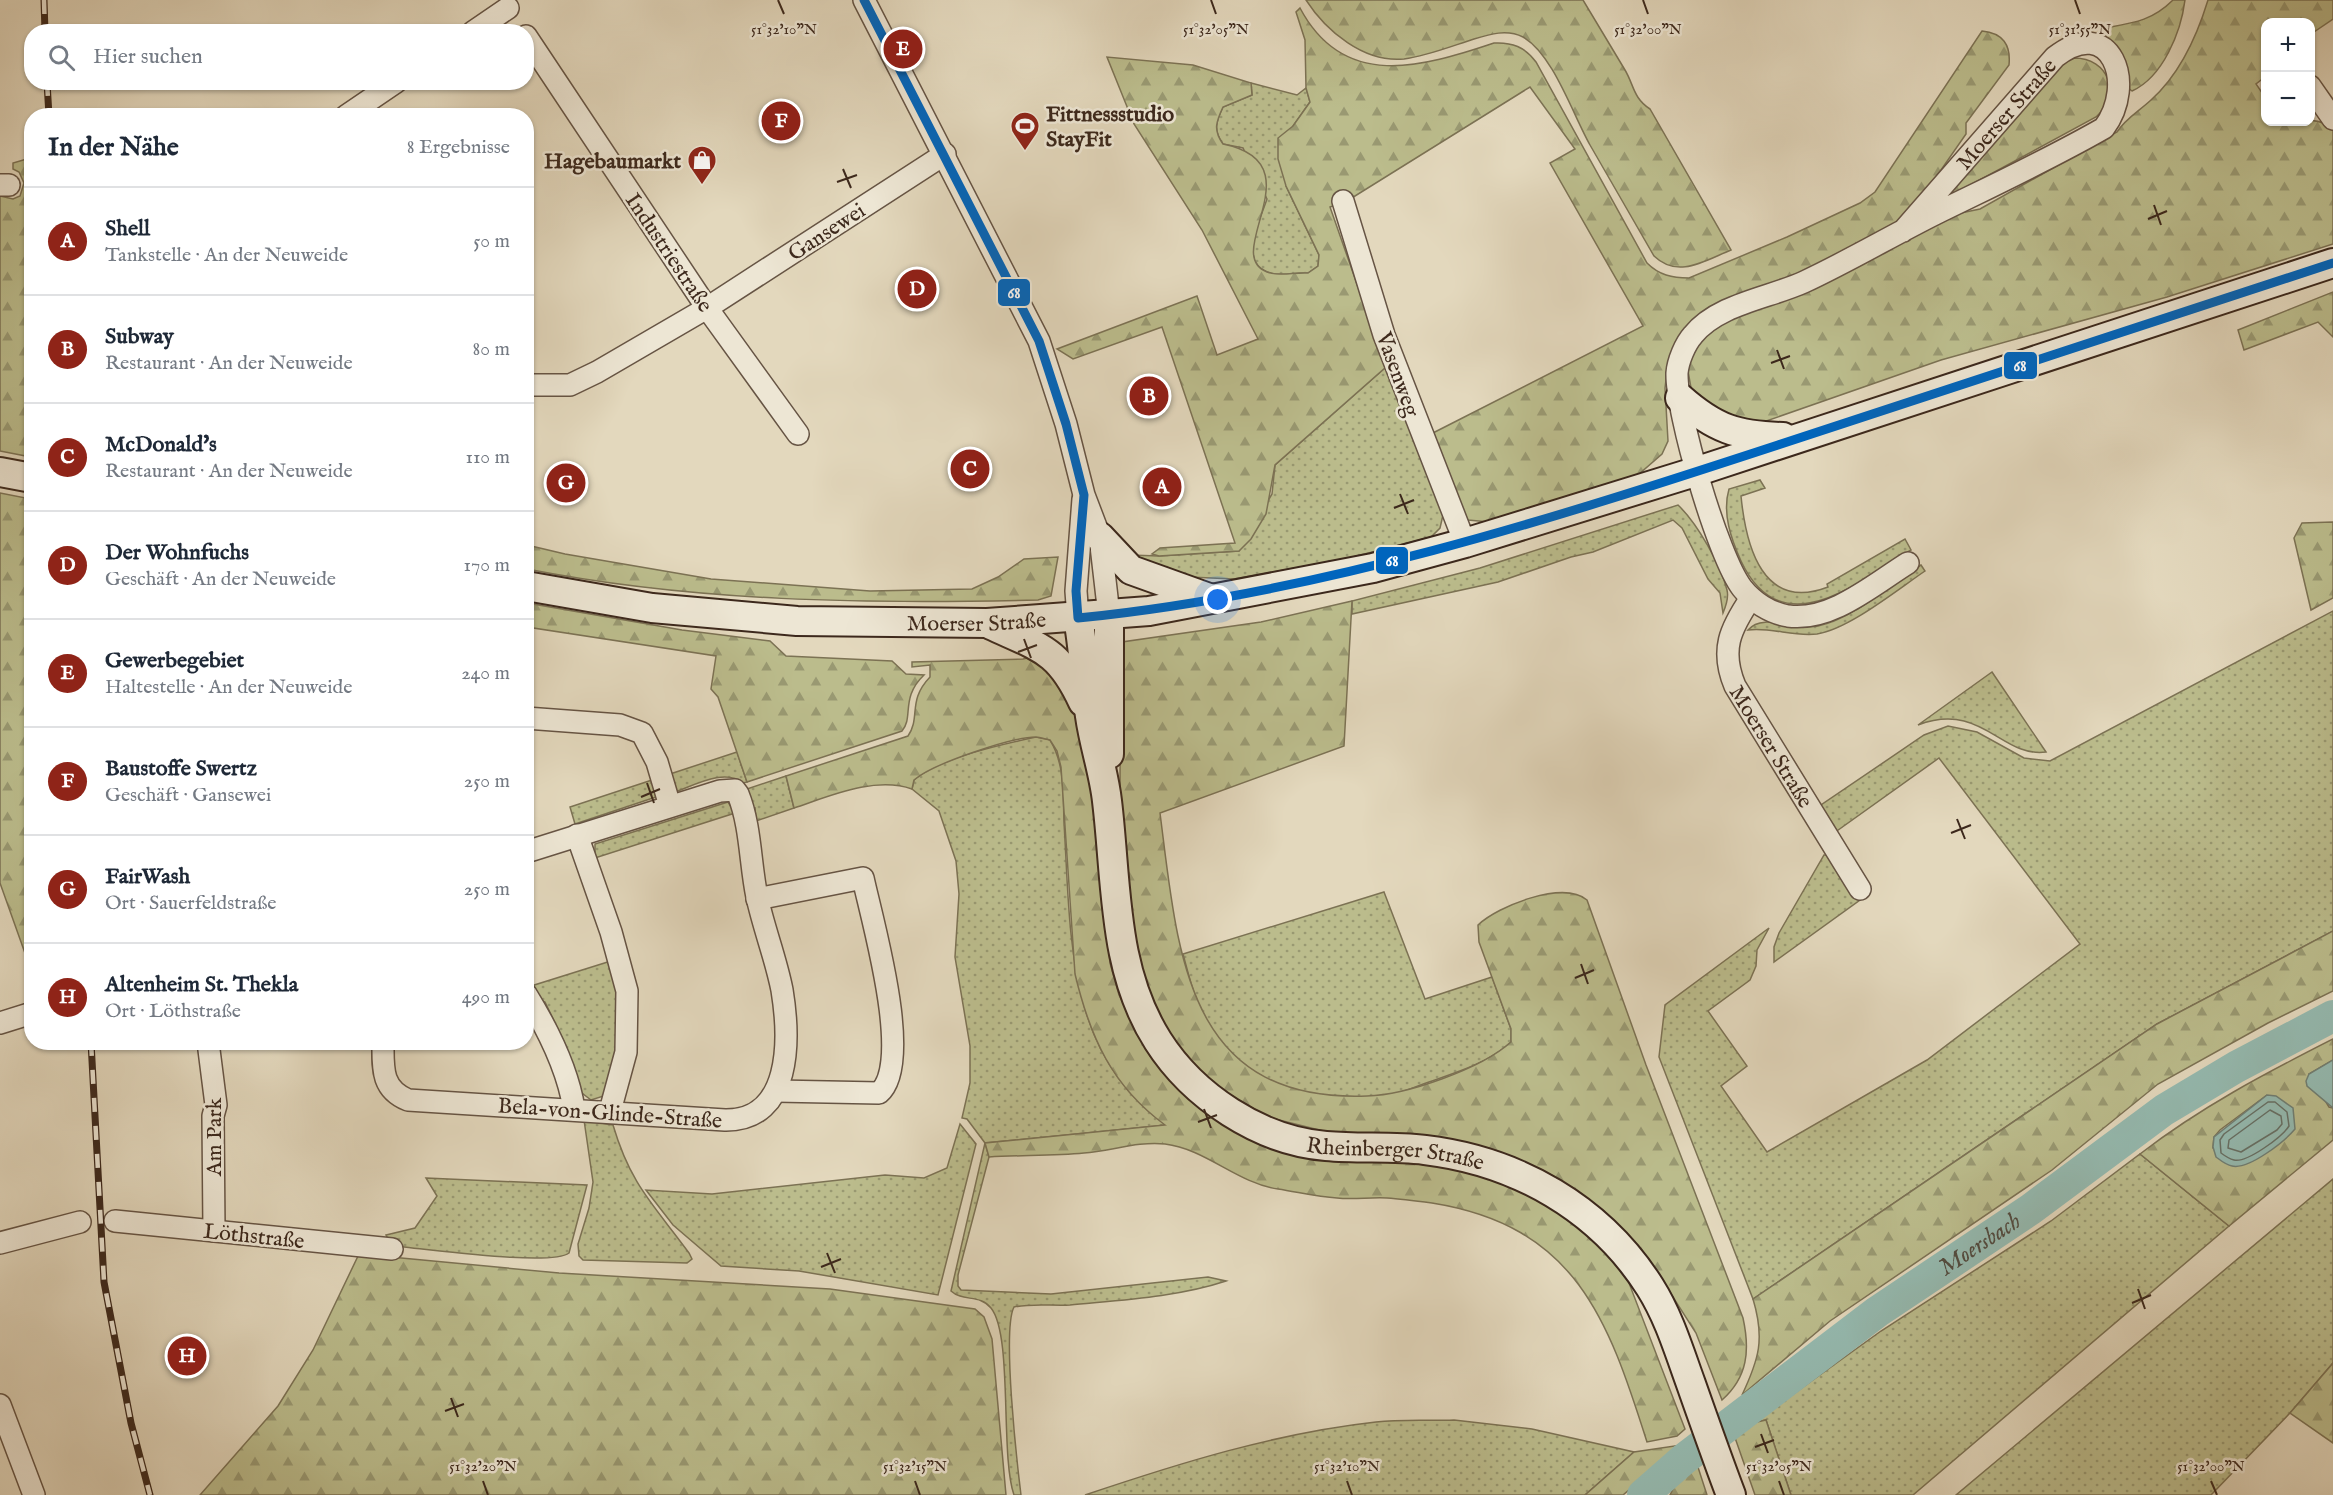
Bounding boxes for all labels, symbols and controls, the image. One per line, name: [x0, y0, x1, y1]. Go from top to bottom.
map controls: [2261, 18, 2315, 126]
button: +: [2261, 18, 2315, 72]
text: 51°32'10"N: [751, 20, 817, 39]
text: 51°32'05"N: [1183, 20, 1249, 39]
text: 51°32'00"N: [1614, 20, 1682, 39]
text: 51°31'55"N: [2049, 20, 2111, 39]
search box: [24, 24, 534, 90]
pin: E: [884, 26, 922, 72]
icon: search: [45, 41, 78, 74]
text: Hier suchen: [93, 43, 203, 71]
street label: Moerser Straße: [1951, 53, 2063, 176]
button: −: [2261, 72, 2315, 126]
pin: F: [762, 98, 800, 144]
place label: Fittnessstudio StayFit: [1046, 101, 1174, 154]
sports icon: Fittnessstudio StayFit: [1009, 110, 1041, 152]
text: In der Nähe: [48, 131, 179, 164]
text: 8 Ergebnisse: [407, 135, 510, 160]
shop icon: Hagebaumarkt: [686, 144, 718, 186]
place label: Hagebaumarkt: [544, 148, 681, 176]
street label: Industriestraße: [618, 188, 719, 318]
street label: Gansewei: [783, 197, 871, 268]
text: Shell: [105, 215, 150, 243]
text: A: [61, 229, 74, 254]
text: 50 m: [473, 229, 510, 254]
text: Tankstelle · An der Neuweide: [105, 243, 348, 268]
pin: D: [898, 266, 936, 312]
line badge: 68: [997, 278, 1031, 307]
text: 68: [1007, 284, 1021, 304]
text: Subway: [105, 323, 174, 351]
street label: Vasenweg: [1369, 328, 1426, 422]
text: B: [61, 337, 74, 362]
text: 80 m: [473, 337, 510, 362]
text: Restaurant · An der Neuweide: [105, 351, 353, 376]
line badge: 68: [2003, 351, 2038, 380]
text: 68: [2013, 357, 2027, 377]
pin: B: [1130, 374, 1168, 418]
text: McDonald's: [105, 431, 217, 459]
text: C: [60, 445, 75, 470]
text: 110 m: [466, 445, 510, 470]
pin: C: [950, 446, 990, 492]
text: Restaurant · An der Neuweide: [105, 459, 353, 484]
pin: G: [546, 460, 586, 506]
pin: A: [1142, 464, 1182, 510]
text: Der Wohnfuchs: [105, 539, 249, 567]
line badge: 68: [1375, 546, 1409, 575]
text: 68: [1385, 552, 1399, 572]
text: D: [59, 553, 76, 578]
text: 170 m: [464, 553, 510, 578]
text: Geschäft · An der Neuweide: [105, 567, 336, 592]
your location: [1203, 585, 1232, 614]
street label: Moerser Straße: [907, 607, 1047, 639]
text: Gewerbegebiet: [105, 647, 244, 675]
text: E: [61, 661, 74, 686]
text: 240 m: [461, 661, 510, 686]
text: Haltestelle · An der Neuweide: [105, 675, 352, 700]
street label: Moerser Straße: [1722, 680, 1819, 814]
text: Baustoffe Swertz: [105, 755, 257, 783]
text: F: [61, 769, 74, 794]
text: 250 m: [464, 769, 510, 794]
text: Geschäft · Gansewei: [105, 783, 271, 808]
text: FairWash: [105, 863, 190, 891]
text: G: [60, 877, 75, 902]
text: 250 m: [464, 877, 510, 902]
text: Ort · Sauerfeldstraße: [105, 891, 277, 916]
text: Altenheim St. Thekla: [105, 971, 298, 999]
text: H: [59, 985, 76, 1010]
text: 490 m: [462, 985, 510, 1010]
text: Ort · Löthstraße: [105, 999, 241, 1024]
street label: Bela-von-Glinde-Straße: [497, 1092, 723, 1136]
street label: Am Park: [201, 1098, 229, 1177]
street label: Rheinberger Straße: [1304, 1132, 1487, 1178]
water label: Moersbach: [1933, 1206, 2027, 1284]
street label: Löthstraße: [202, 1218, 306, 1256]
pin: H: [168, 1334, 207, 1378]
text: 51°32'20"N: [449, 1457, 517, 1476]
text: 51°32'15"N: [883, 1457, 947, 1476]
text: 51°32'10"N: [1314, 1457, 1380, 1476]
text: 51°32'05"N: [1746, 1457, 1812, 1476]
text: 51°32'00"N: [2177, 1457, 2245, 1476]

